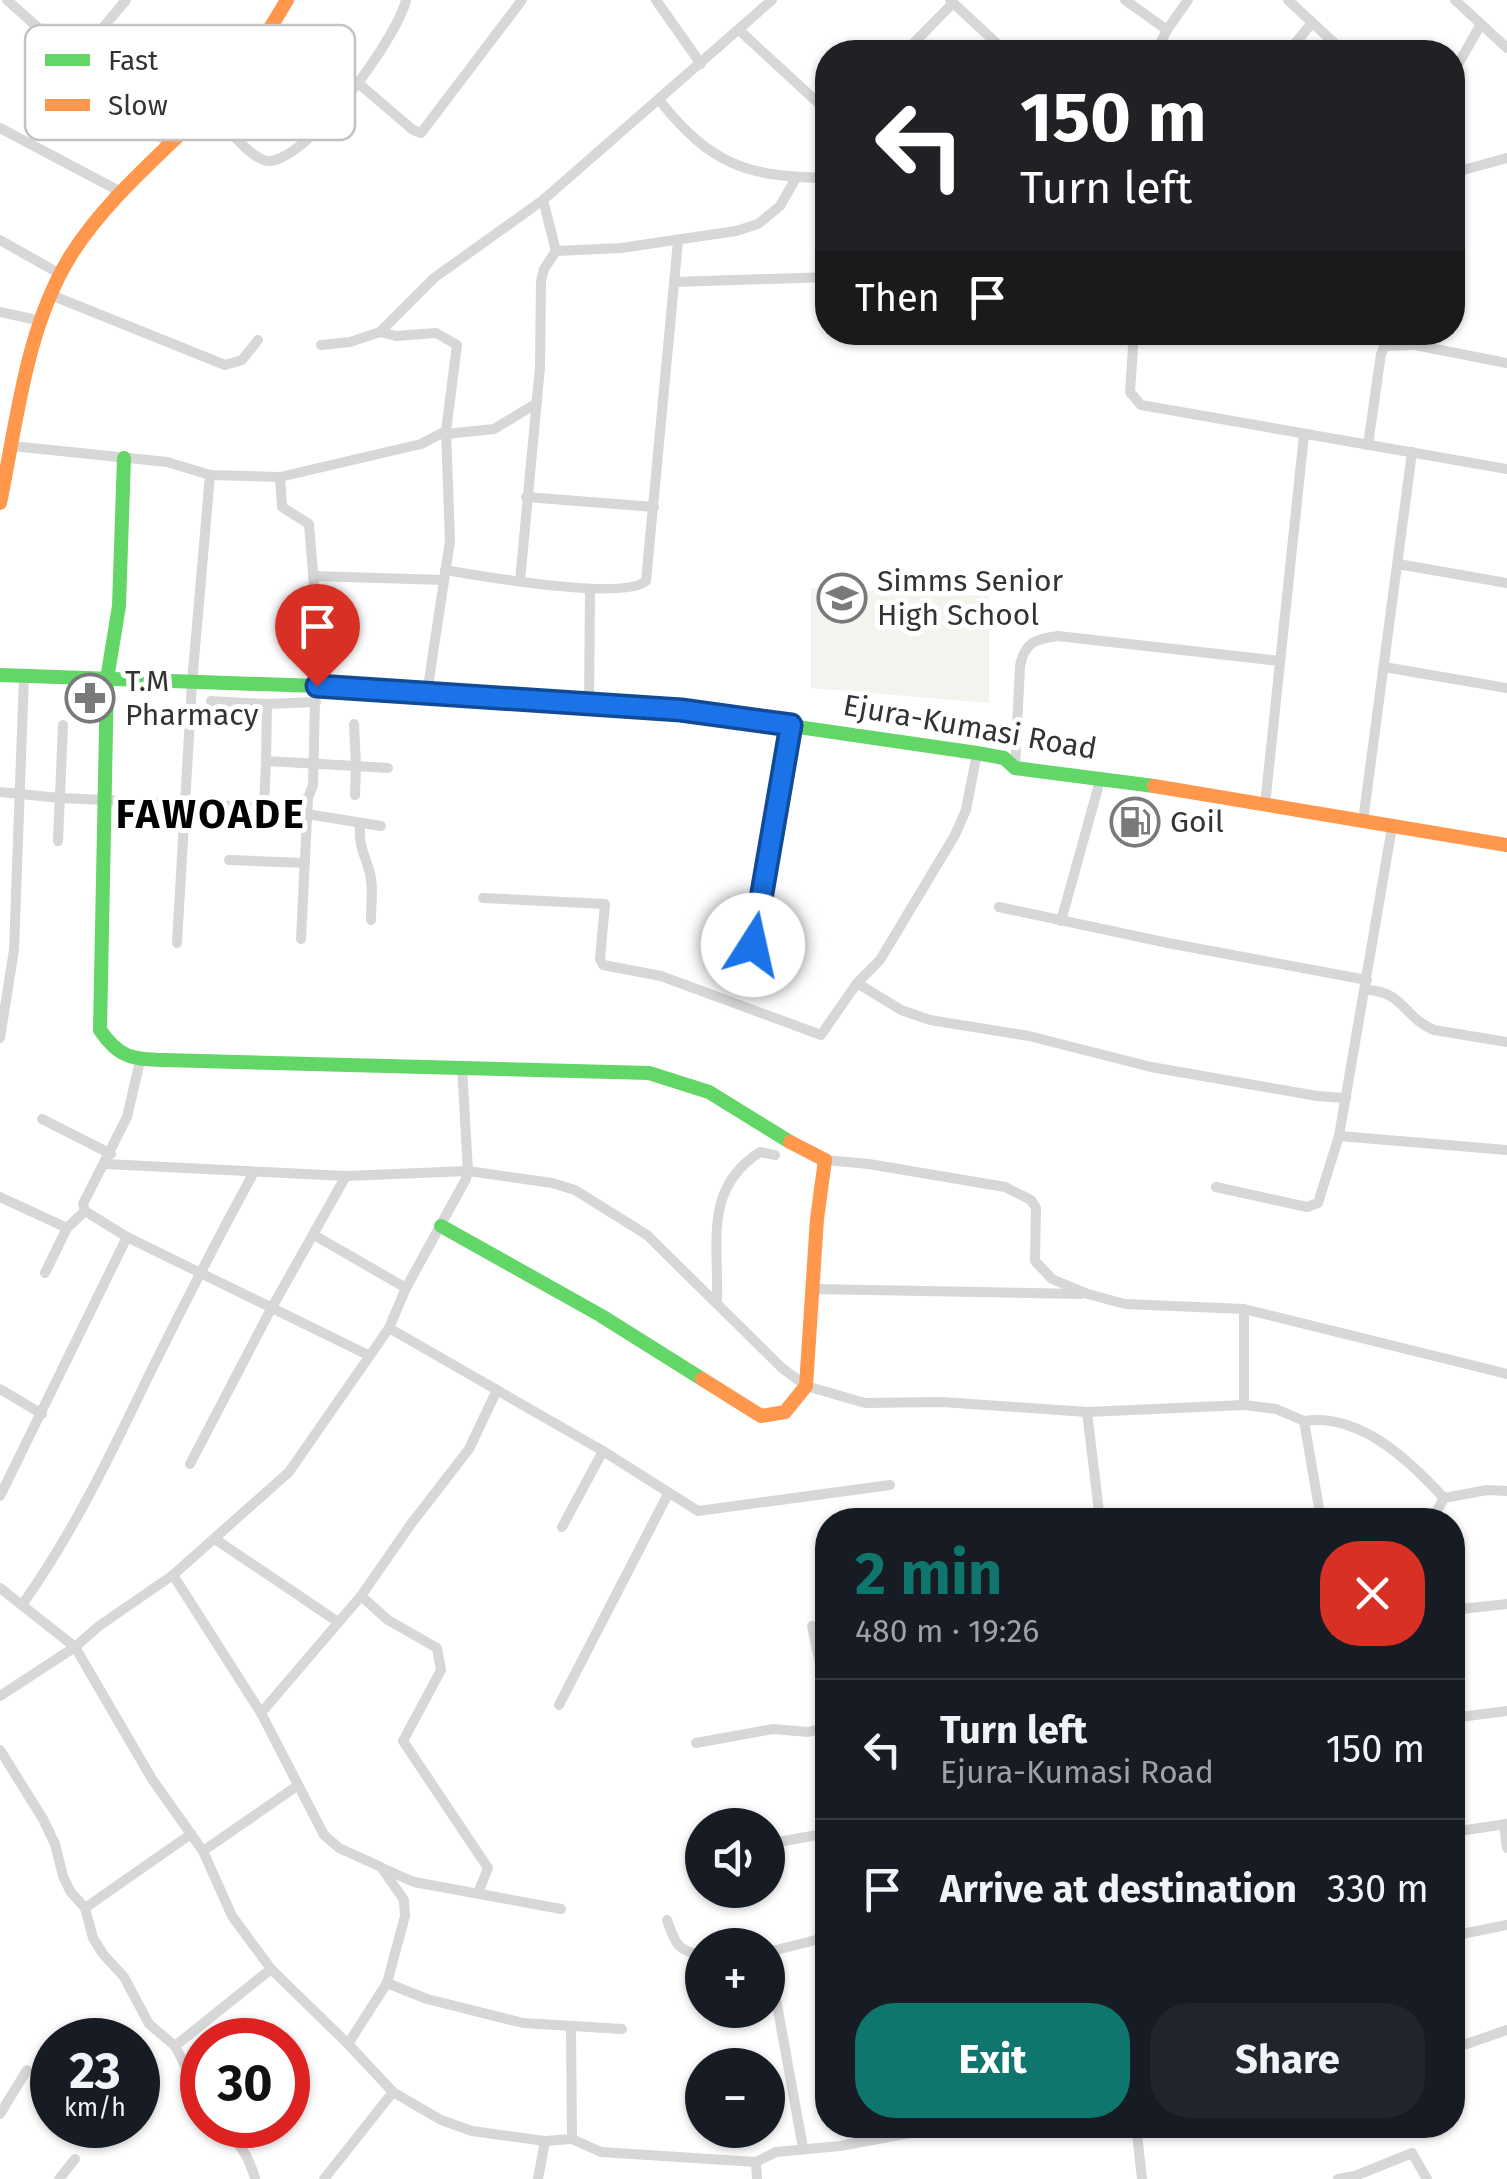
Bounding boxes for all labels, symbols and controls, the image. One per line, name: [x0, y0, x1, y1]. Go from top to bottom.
legend: [25, 25, 355, 140]
text: Fast: [108, 44, 159, 77]
text: 150 m: [1020, 76, 1207, 160]
icon: left: [855, 80, 985, 210]
text: Slow: [108, 89, 168, 122]
text: Turn left: [1020, 161, 1192, 215]
icon: arrive: [960, 270, 1015, 325]
text: Then: [855, 275, 940, 321]
place label: Simms Senior High School: [877, 563, 1063, 633]
school or university icon: Simms Senior High School: [816, 572, 868, 624]
pin: [275, 584, 360, 687]
icon: arrive: [290, 599, 345, 654]
place label: T.M Pharmacy: [125, 663, 259, 733]
pharmacy icon: T.M Pharmacy: [64, 672, 116, 724]
street label: Ejura-Kumasi Road: [840, 687, 1100, 767]
district label: FAWOADE: [116, 791, 306, 839]
fuel station icon: Goil: [1109, 796, 1161, 848]
place label: Goil: [1170, 804, 1224, 840]
position arrow: [701, 893, 805, 997]
text: 2 min: [855, 1538, 1002, 1610]
button: close: [1320, 1541, 1425, 1646]
text: 480 m · 19:26: [855, 1612, 1039, 1650]
text: Turn left: [940, 1707, 1087, 1753]
icon: left: [855, 1722, 910, 1777]
text: 150 m: [1326, 1726, 1425, 1772]
text: Ejura-Kumasi Road: [940, 1753, 1214, 1791]
map controls: [685, 1808, 785, 2148]
button: sound: [685, 1808, 785, 1908]
icon: arrive: [855, 1862, 910, 1917]
text: Arrive at destination: [940, 1866, 1297, 1912]
text: 330 m: [1327, 1866, 1429, 1912]
button: +: [685, 1928, 785, 2028]
button: Exit: [855, 2003, 1130, 2118]
button: Share: [1150, 2003, 1425, 2118]
speed limit sign: 30: [180, 2018, 310, 2148]
text: 23: [69, 2041, 121, 2101]
button: −: [685, 2048, 785, 2148]
text: km/h: [64, 2093, 126, 2123]

